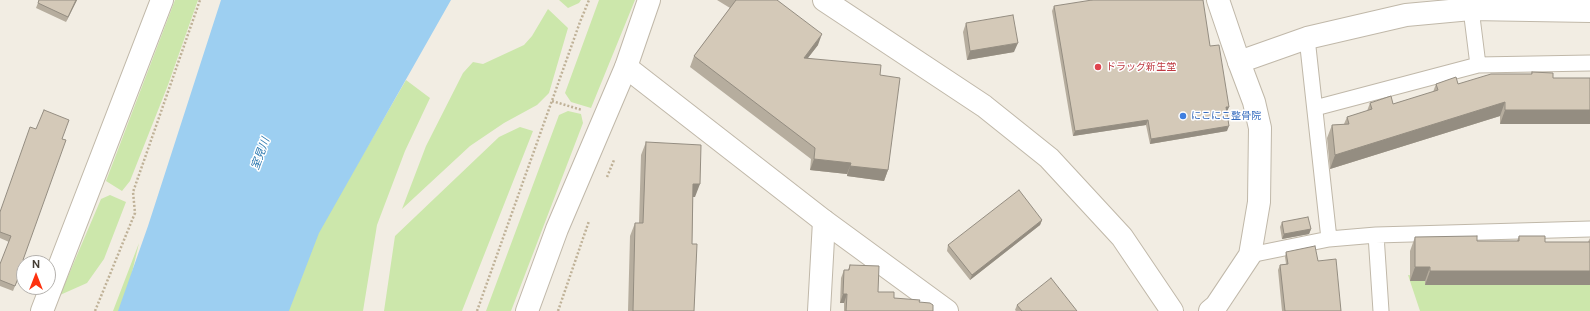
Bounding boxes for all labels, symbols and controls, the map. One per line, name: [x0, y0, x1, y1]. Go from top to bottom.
place label: ドラッグ新生堂: [1106, 61, 1176, 73]
marker: ドラッグ新生堂: [1093, 62, 1103, 72]
place label: にこにこ整骨院: [1191, 110, 1261, 122]
marker: にこにこ整骨院: [1178, 111, 1188, 121]
water label: 室見川: [249, 136, 273, 172]
north arrow: [16, 255, 56, 295]
text: N: [32, 257, 40, 271]

